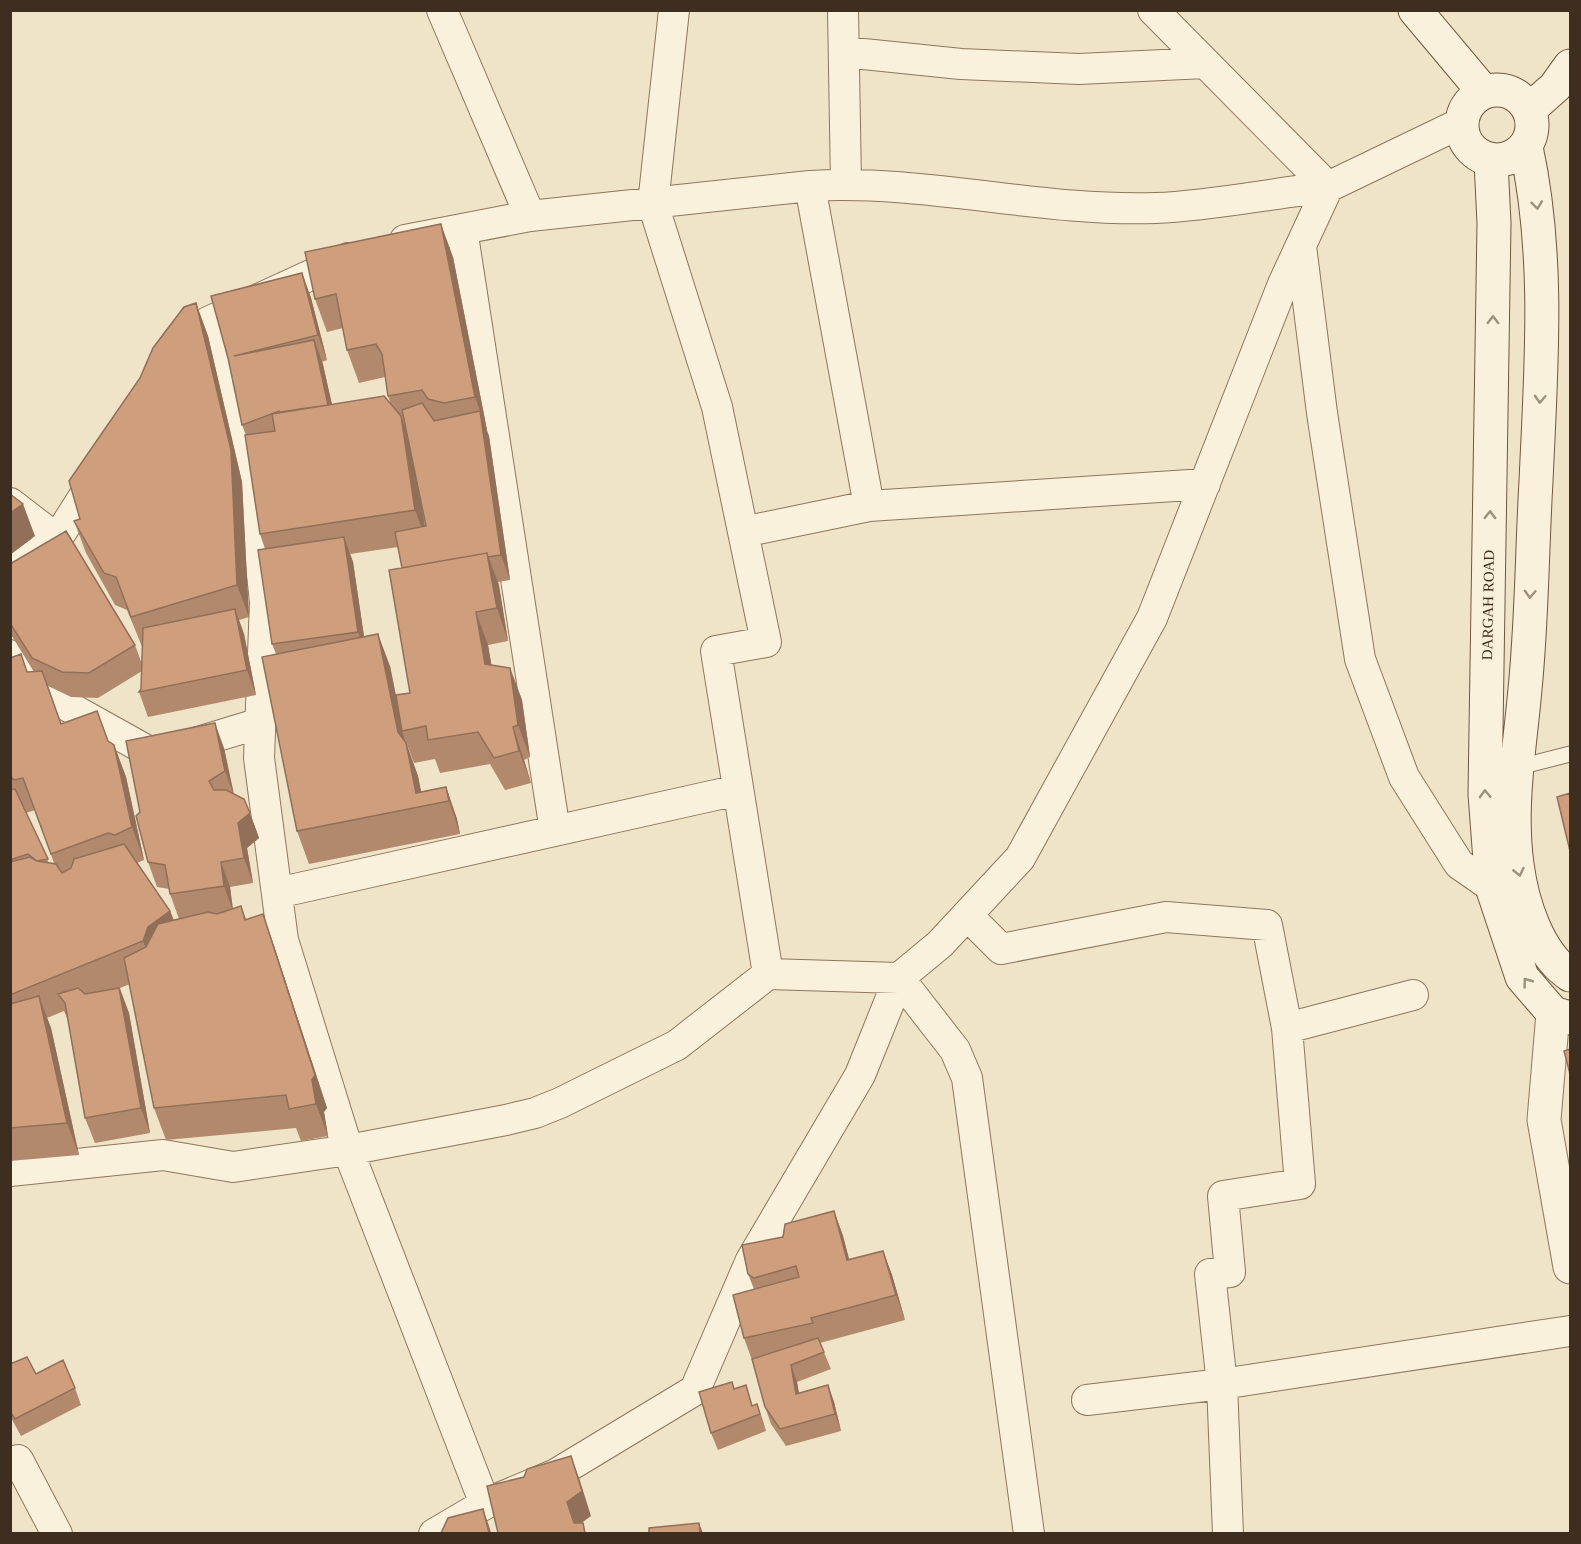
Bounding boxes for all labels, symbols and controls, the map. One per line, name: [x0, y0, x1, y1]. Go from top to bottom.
one-way arrow: [1530, 200, 1543, 209]
one-way arrow: [1487, 316, 1499, 325]
one-way arrow: [1533, 395, 1546, 404]
one-way arrow: [1483, 511, 1496, 520]
street label: DARGAH ROAD: [1479, 549, 1497, 660]
one-way arrow: [1523, 590, 1536, 599]
one-way arrow: [1479, 790, 1492, 799]
one-way arrow: [1512, 867, 1525, 877]
one-way arrow: [1523, 978, 1534, 989]

